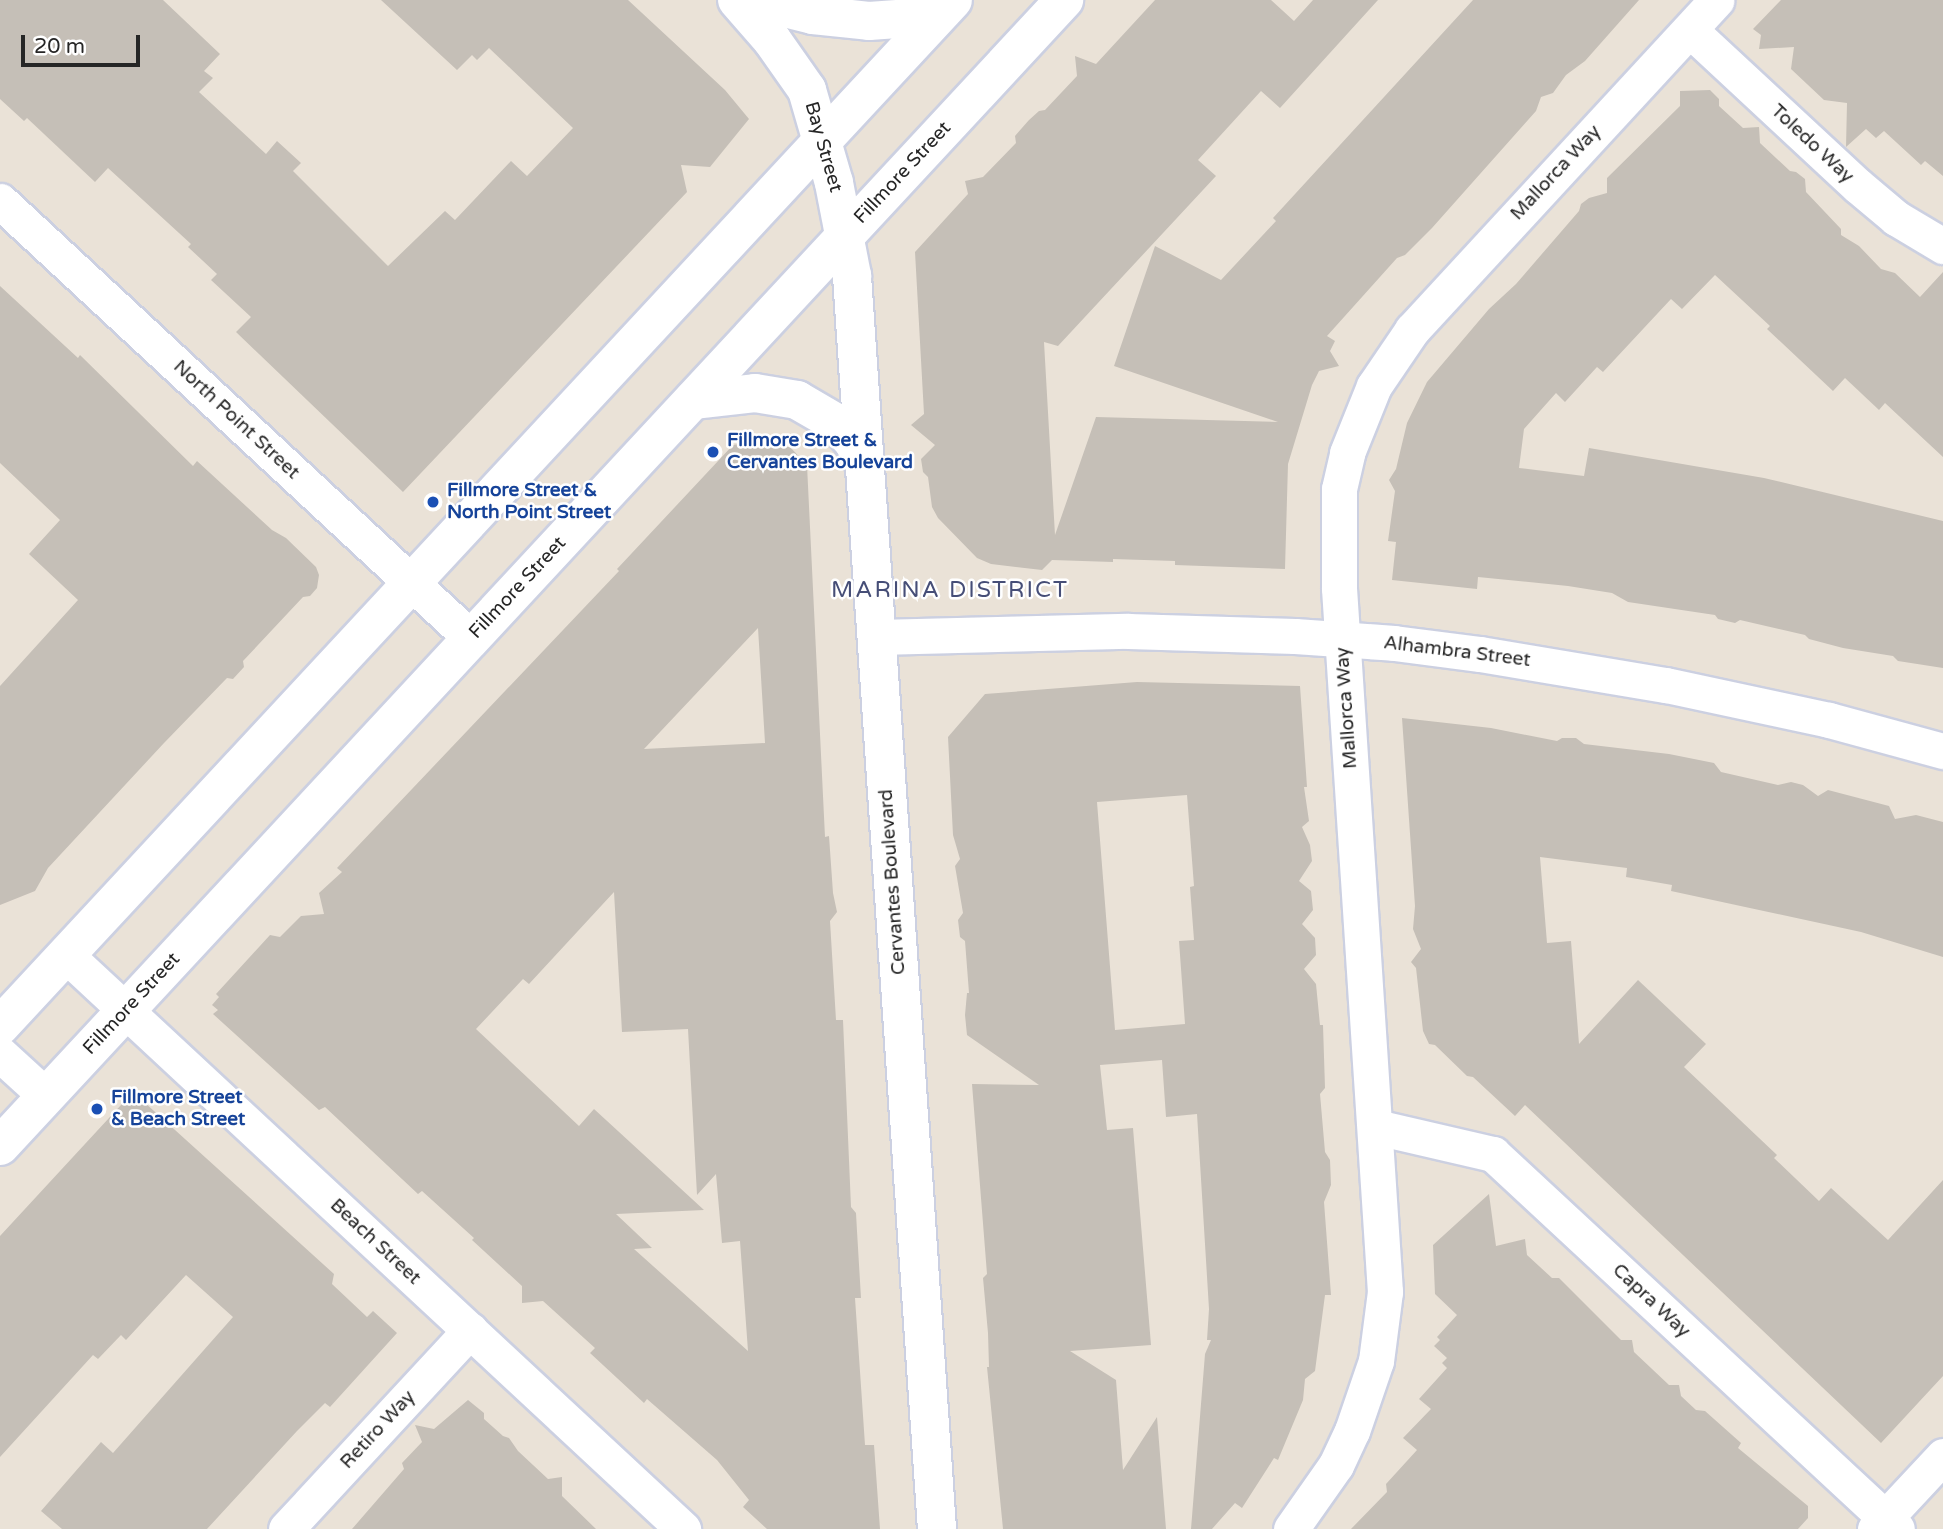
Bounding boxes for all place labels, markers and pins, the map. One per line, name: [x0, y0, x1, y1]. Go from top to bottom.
place label: Fillmore Street & Cervantes Boulevard: [727, 430, 913, 474]
marker: Fillmore Street & Cervantes Boulevard: [705, 444, 721, 460]
place label: Fillmore Street & North Point Street: [447, 480, 611, 524]
marker: Fillmore Street & North Point Street: [425, 494, 441, 510]
place label: Fillmore Street & Beach Street: [111, 1087, 245, 1131]
marker: Fillmore Street & Beach Street: [89, 1101, 105, 1117]

